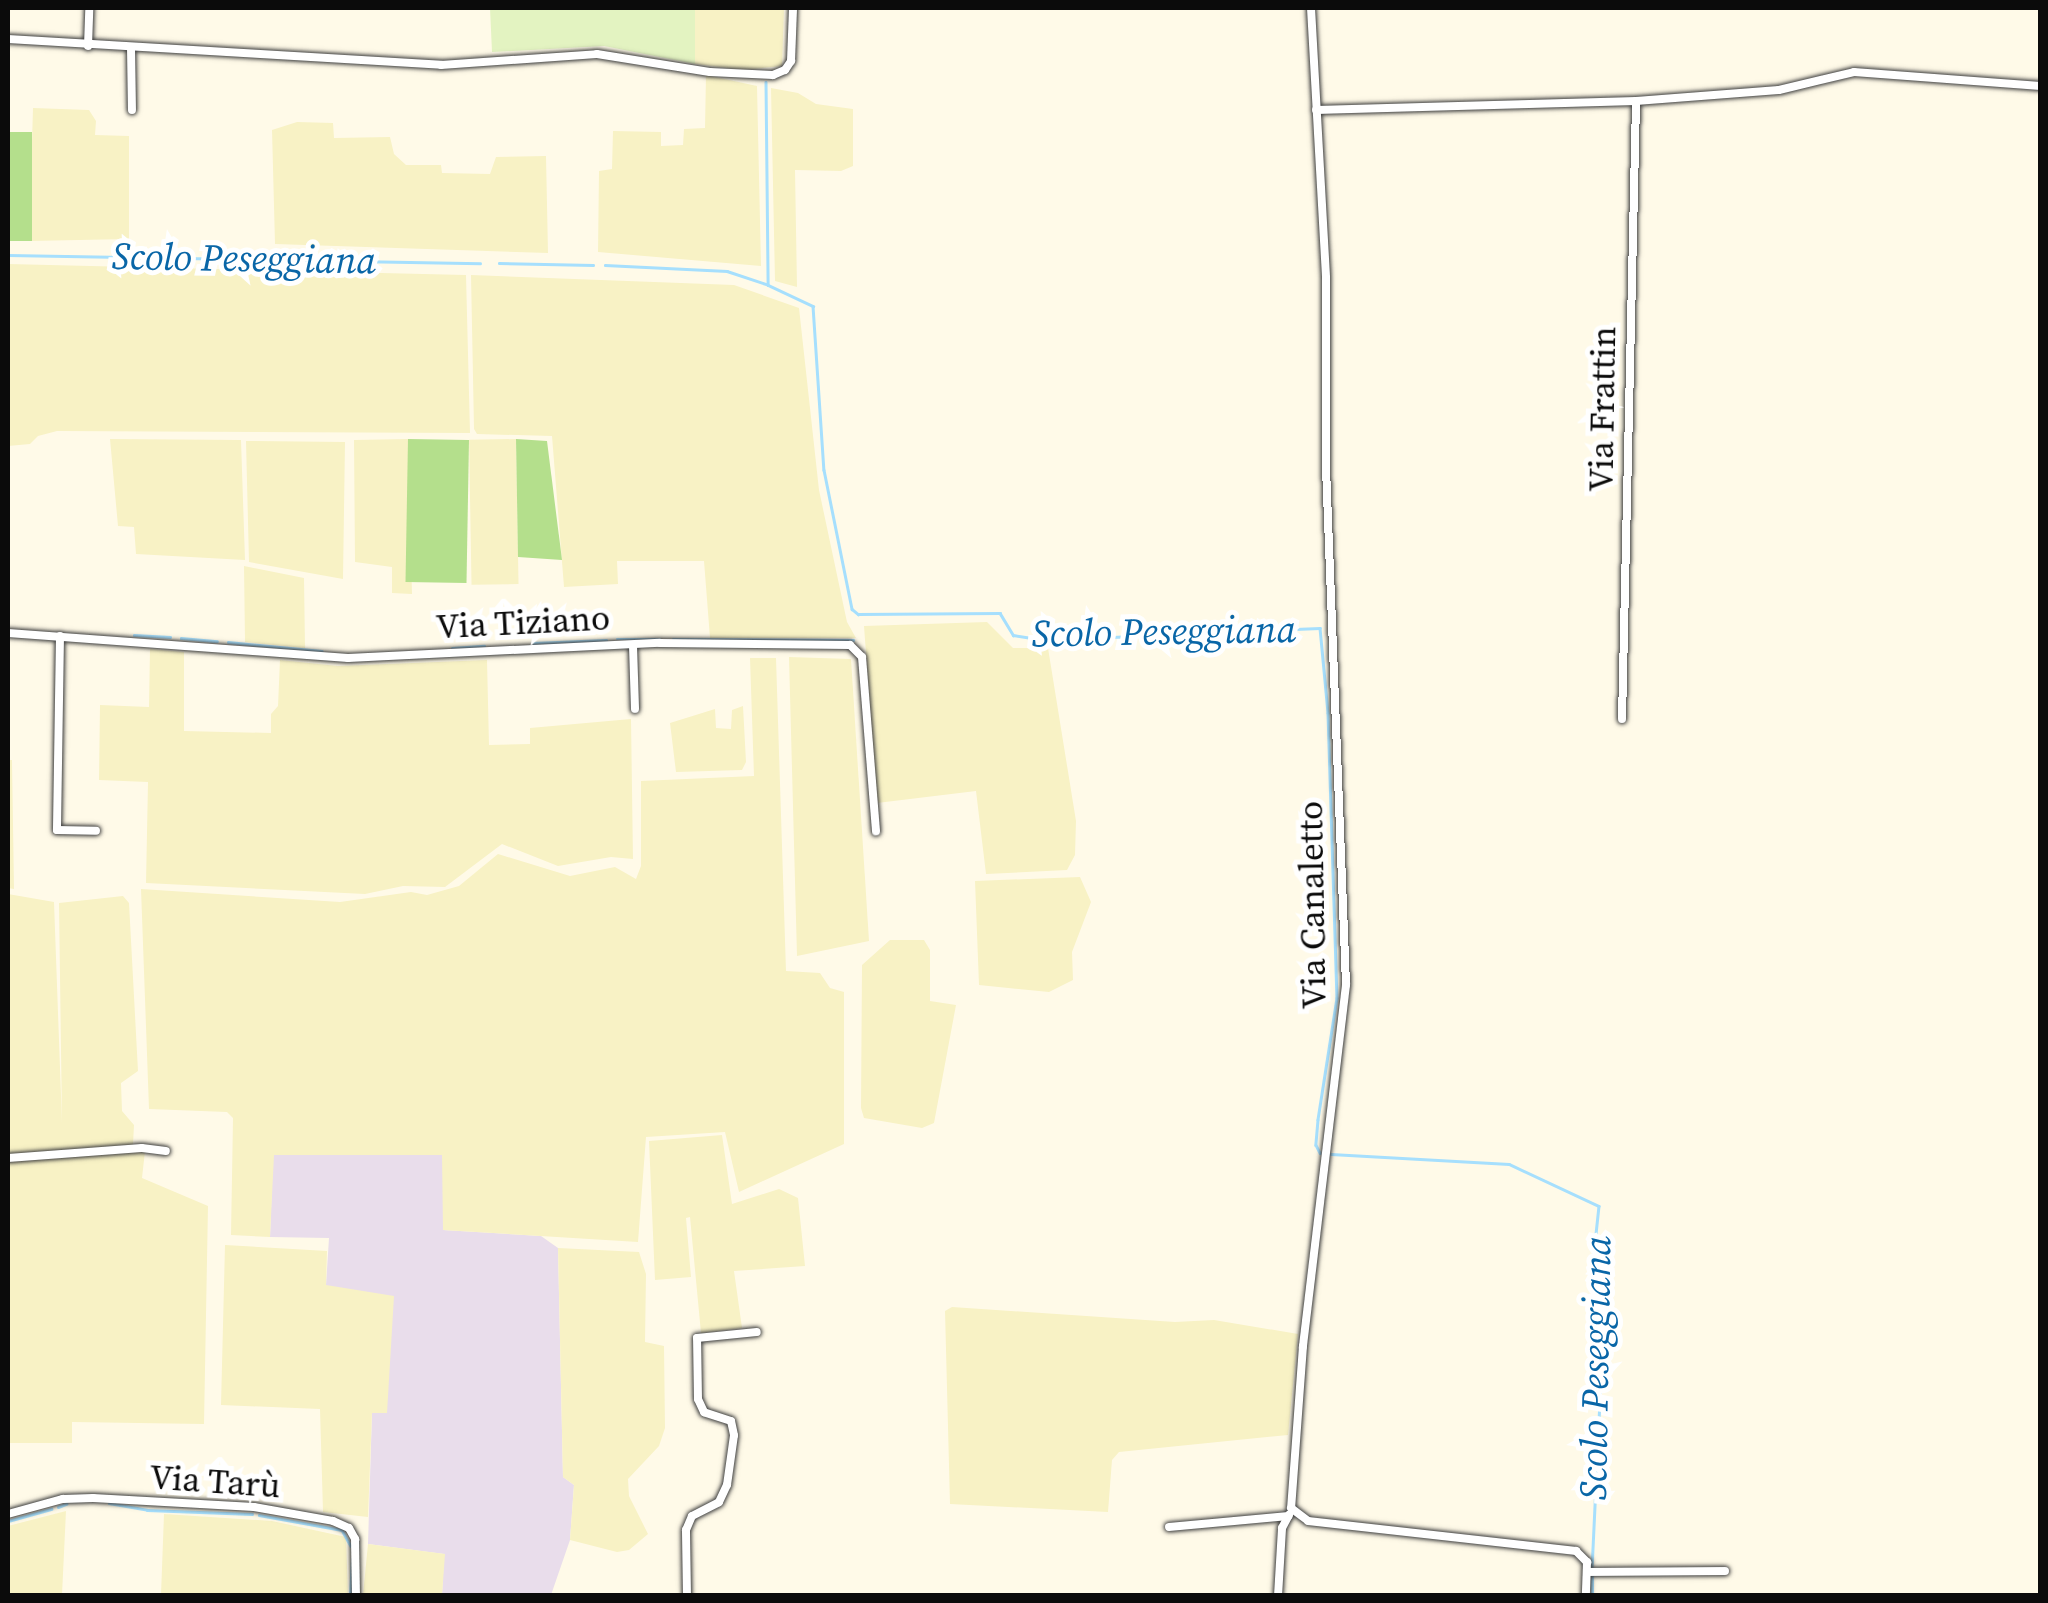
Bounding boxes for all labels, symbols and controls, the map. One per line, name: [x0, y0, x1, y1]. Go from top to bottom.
water label: Scolo Peseggiana: [111, 234, 377, 284]
street label: Via Frattin: [1580, 326, 1624, 492]
street label: Via Tiziano: [435, 596, 611, 648]
water label: Scolo Peseggiana: [1031, 607, 1297, 657]
street label: Via Canaletto: [1289, 801, 1335, 1009]
water label: Scolo Peseggiana: [1571, 1235, 1621, 1501]
street label: Via Tarù: [148, 1455, 282, 1507]

